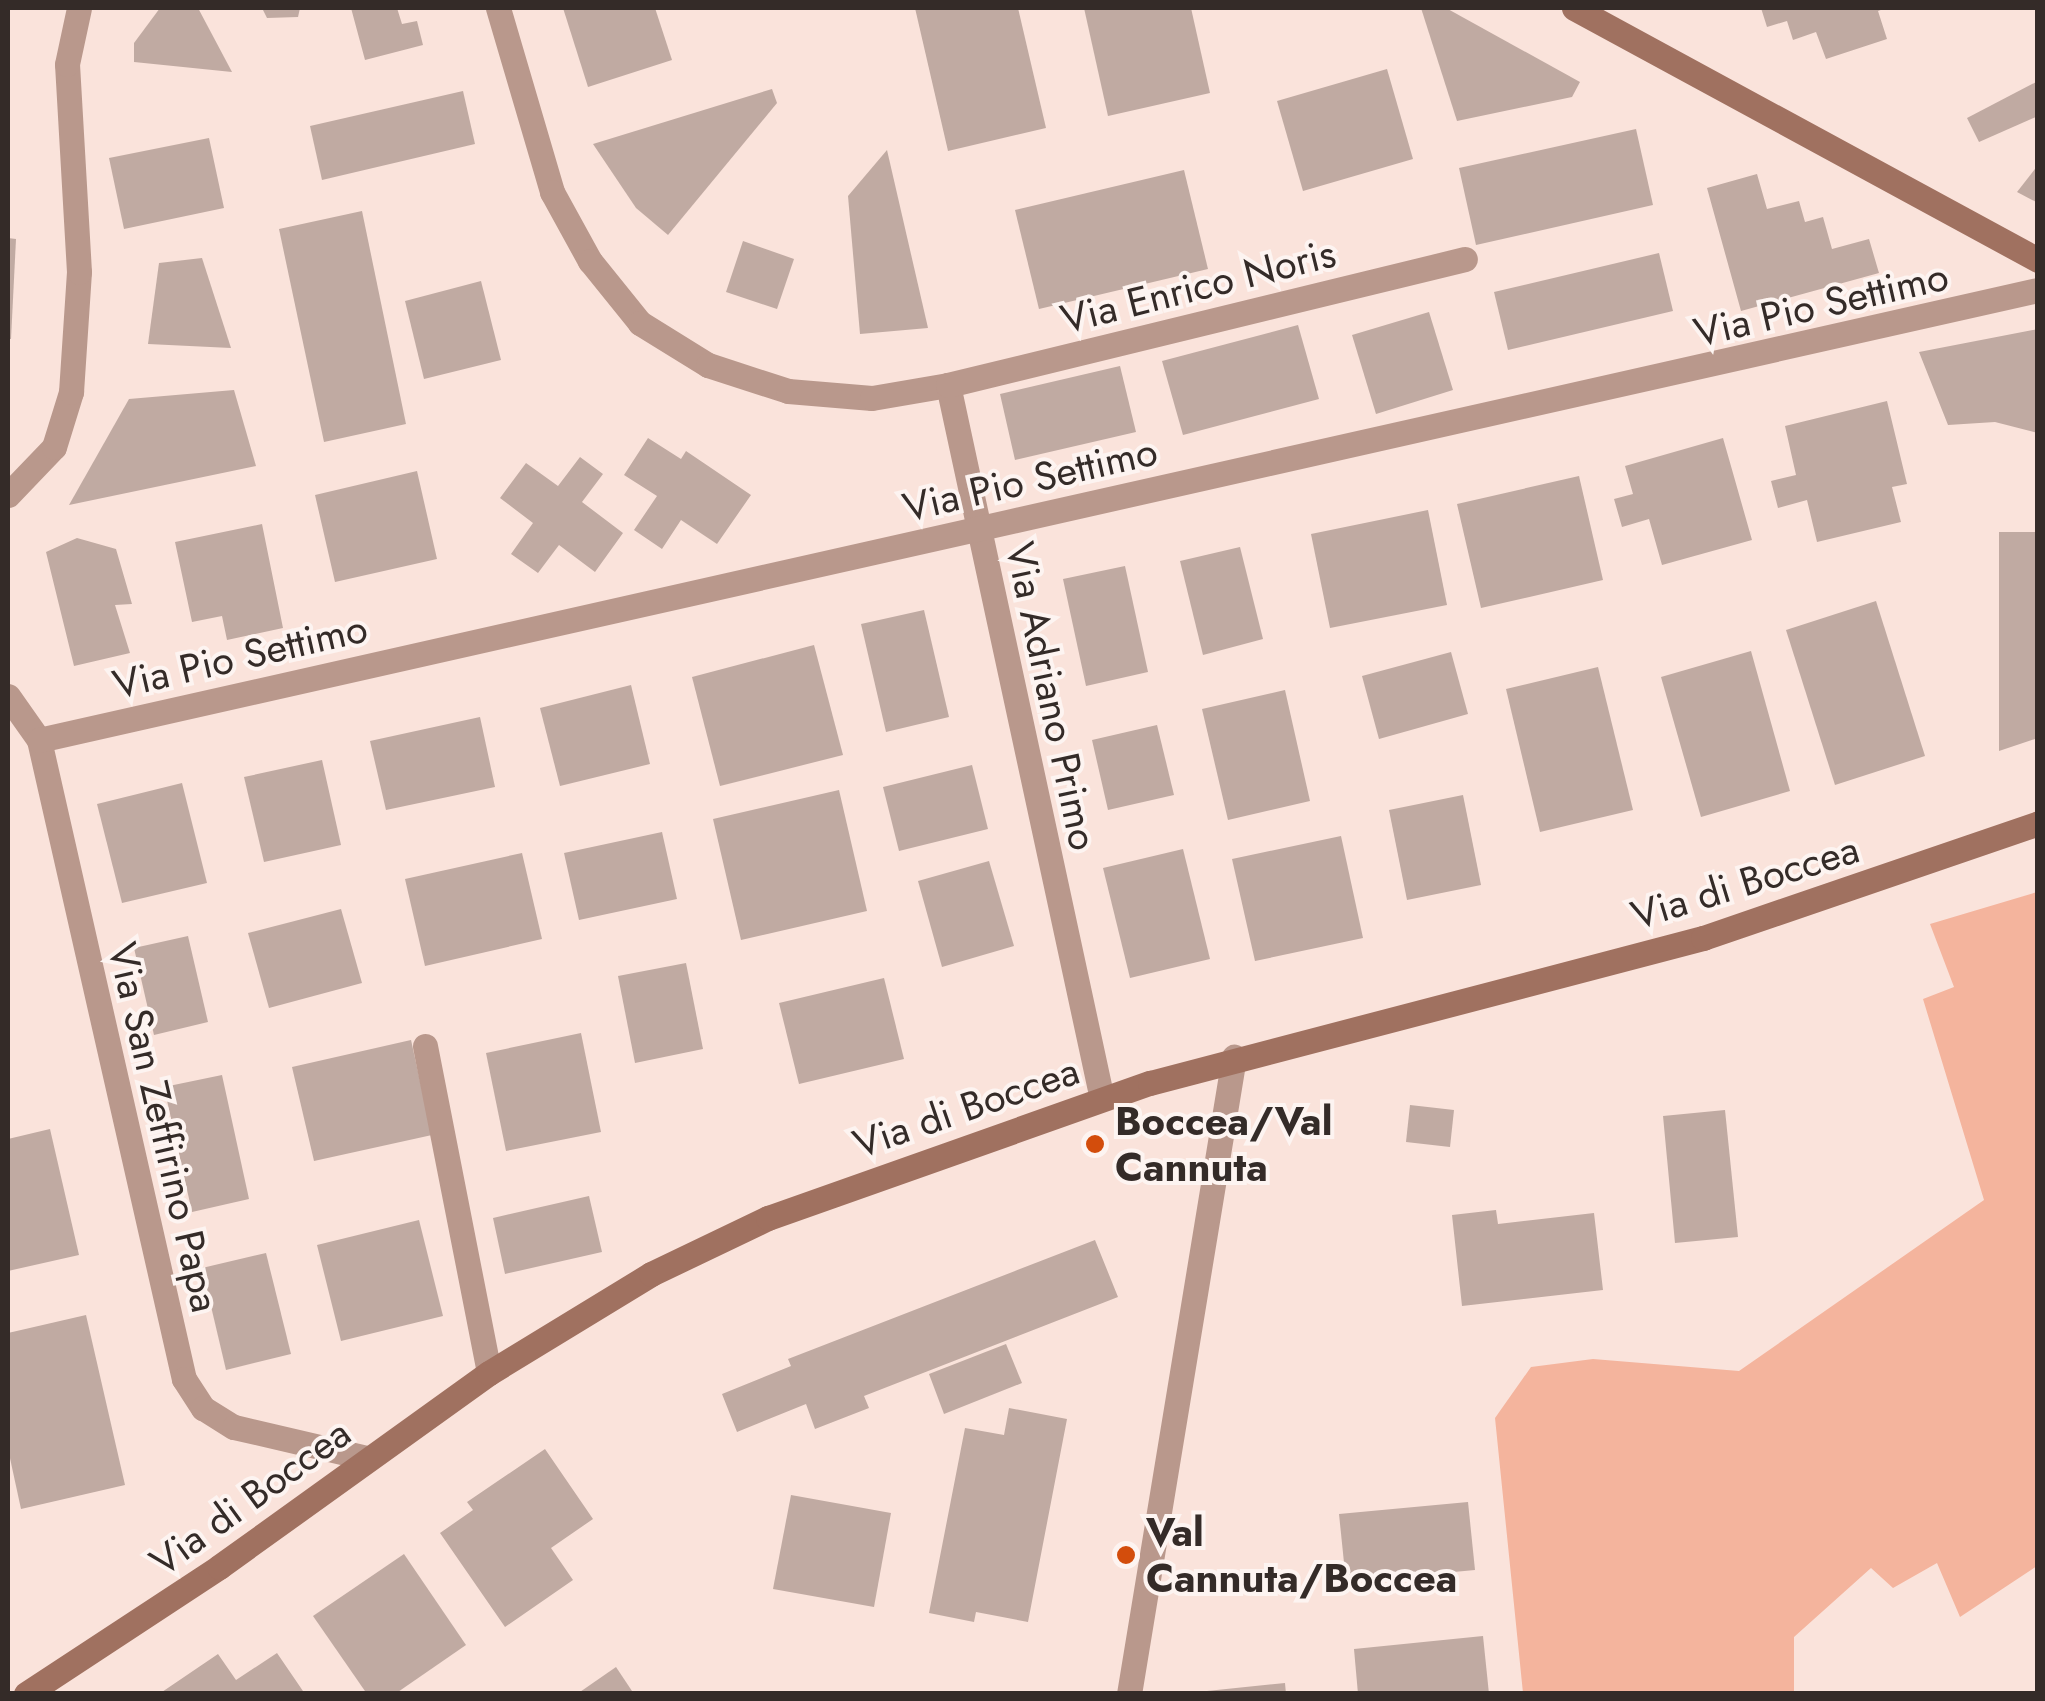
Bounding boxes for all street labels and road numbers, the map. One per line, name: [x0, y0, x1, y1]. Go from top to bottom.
street label: Via Enrico Noris: [1056, 229, 1340, 343]
street label: Via Pio Settimo: [1689, 251, 1953, 357]
street label: Via Pio Settimo: [898, 426, 1162, 532]
street label: Via Adriano Primo: [996, 538, 1108, 854]
street label: Via Pio Settimo: [108, 603, 372, 709]
street label: Via di Boccea: [1625, 825, 1865, 939]
street label: Via San Zeffirino Papa: [98, 938, 230, 1316]
street label: Via di Boccea: [847, 1046, 1085, 1168]
street label: Via di Boccea: [141, 1408, 359, 1586]

